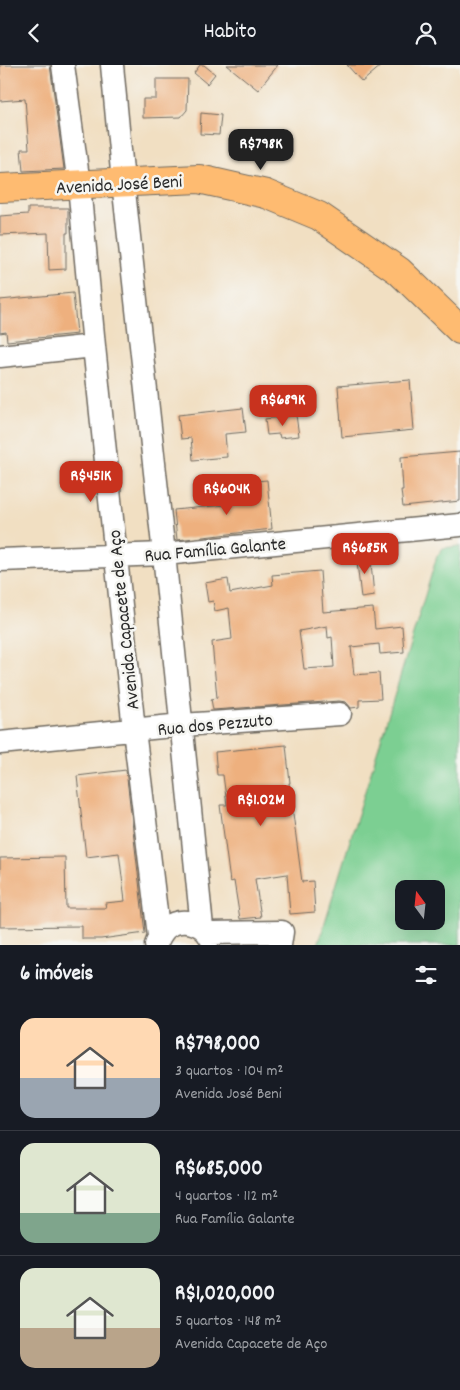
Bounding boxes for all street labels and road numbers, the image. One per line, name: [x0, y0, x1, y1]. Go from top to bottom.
street label: Avenida José Beni: [55, 170, 184, 203]
street label: Avenida Capacete de Aço: [103, 528, 148, 711]
street label: Rua Família Galante: [143, 532, 287, 571]
street label: Rua dos Pezzuto: [157, 708, 274, 745]

